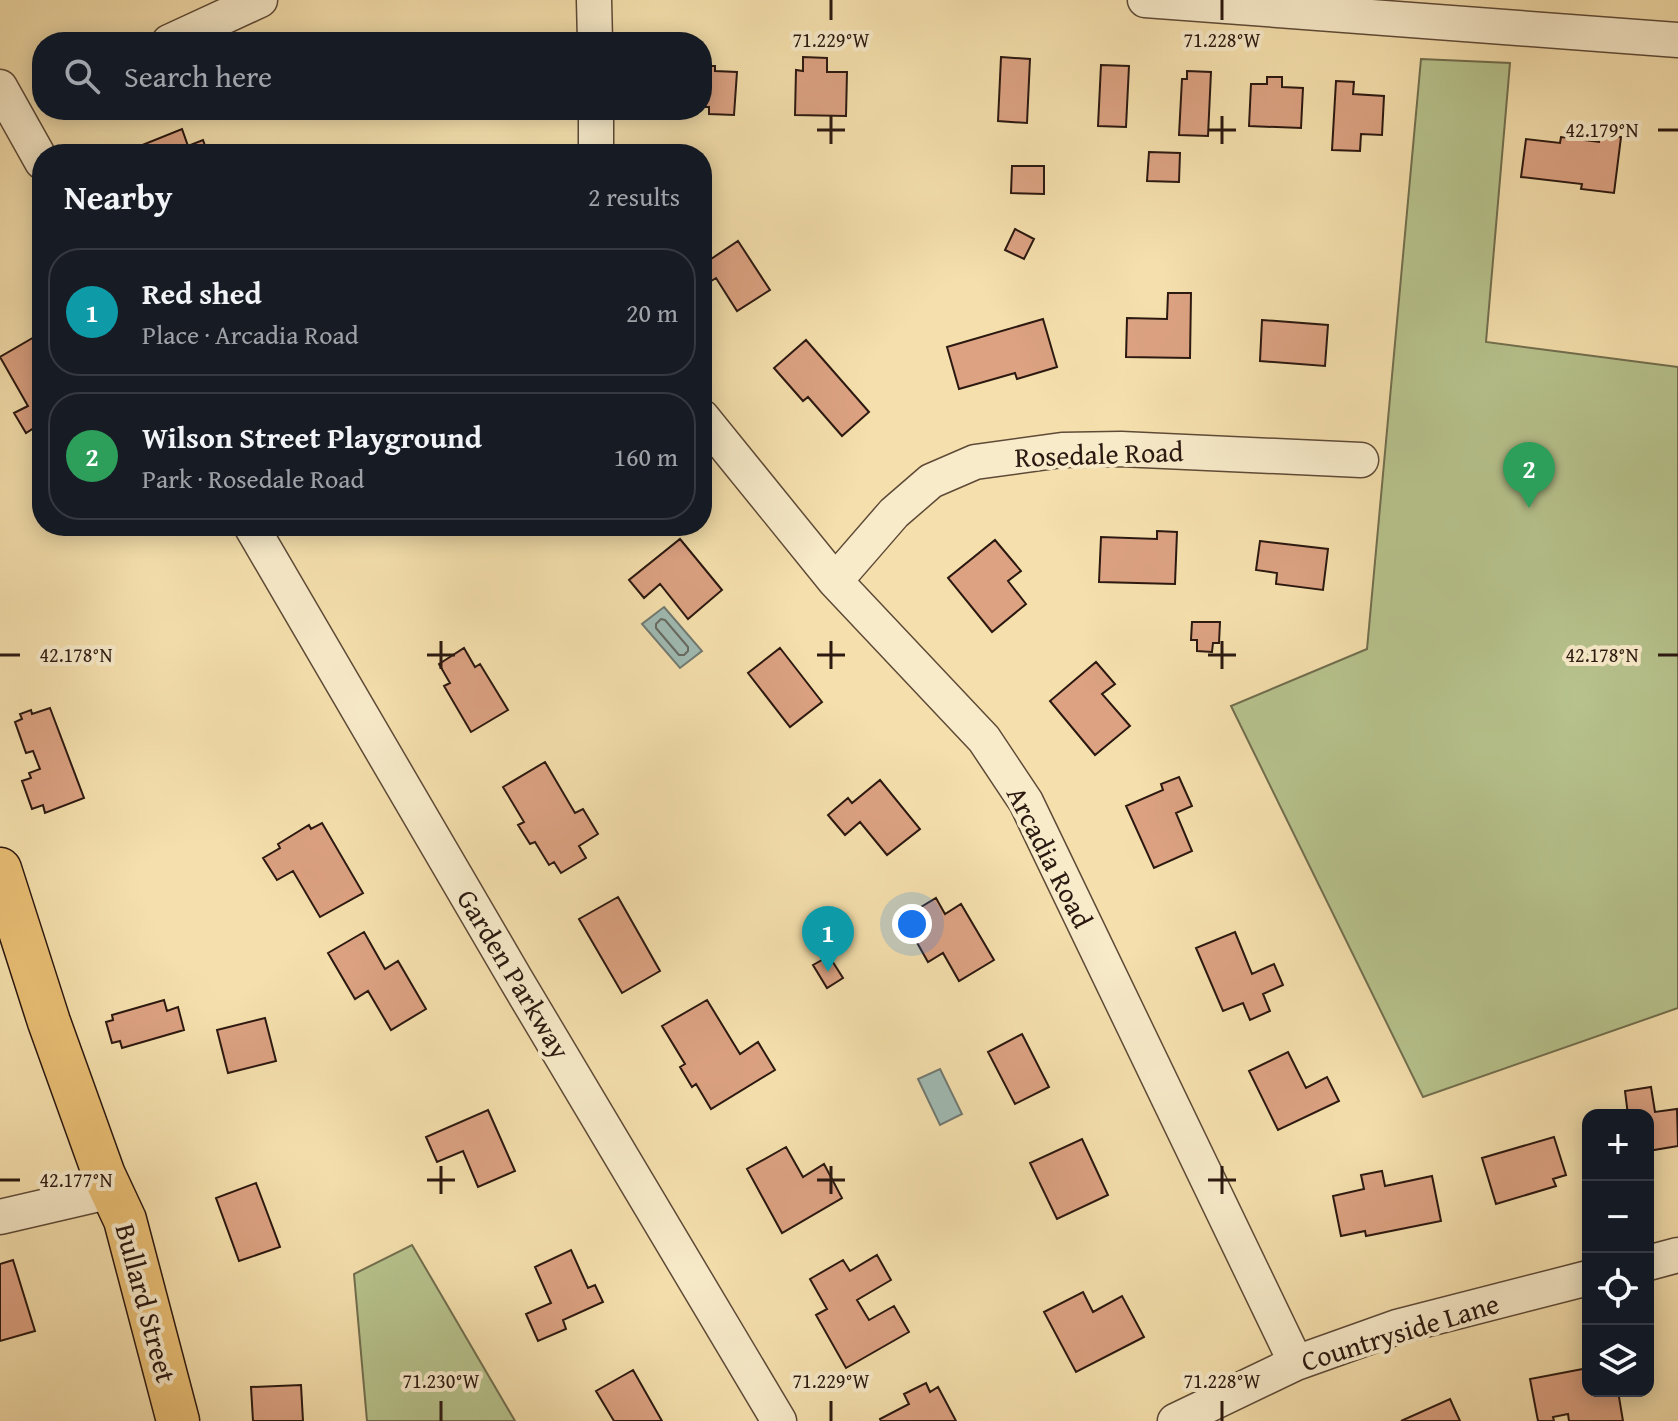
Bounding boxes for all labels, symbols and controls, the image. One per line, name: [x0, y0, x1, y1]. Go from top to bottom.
text: 71.229°W: [792, 25, 870, 54]
text: 71.228°W: [1183, 25, 1261, 54]
search box: [32, 32, 712, 120]
icon: search: [60, 54, 104, 98]
text: Search here: [124, 54, 272, 98]
text: 42.179°N: [1565, 115, 1639, 144]
text: Nearby: [64, 172, 173, 221]
text: 2 results: [588, 177, 680, 216]
text: Red shed: [142, 271, 262, 315]
text: 1: [85, 293, 99, 332]
text: 20 m: [626, 293, 678, 332]
text: Place · Arcadia Road: [142, 315, 359, 354]
text: Wilson Street Playground: [142, 415, 482, 459]
street label: Rosedale Road: [1014, 430, 1184, 477]
text: 2: [85, 437, 99, 476]
text: 160 m: [613, 437, 678, 476]
pin: 2: [1503, 442, 1555, 508]
text: Park · Rosedale Road: [142, 459, 365, 498]
text: 42.178°N: [39, 640, 113, 669]
text: 42.178°N: [1565, 640, 1639, 669]
street label: Arcadia Road: [997, 779, 1104, 935]
street label: Garden Parkway: [448, 881, 581, 1066]
your location: [892, 904, 932, 944]
pin: 1: [802, 906, 854, 972]
map controls: [1582, 1109, 1654, 1397]
button: +: [1582, 1109, 1654, 1181]
text: 42.177°N: [39, 1165, 113, 1194]
button: −: [1582, 1181, 1654, 1253]
street label: Bullard Street: [106, 1219, 187, 1387]
button: locate: [1582, 1253, 1654, 1325]
street label: Countryside Lane: [1296, 1282, 1504, 1381]
button: layers: [1582, 1325, 1654, 1397]
text: 71.230°W: [402, 1366, 480, 1395]
text: 71.229°W: [792, 1366, 870, 1395]
text: 71.228°W: [1183, 1366, 1261, 1395]

